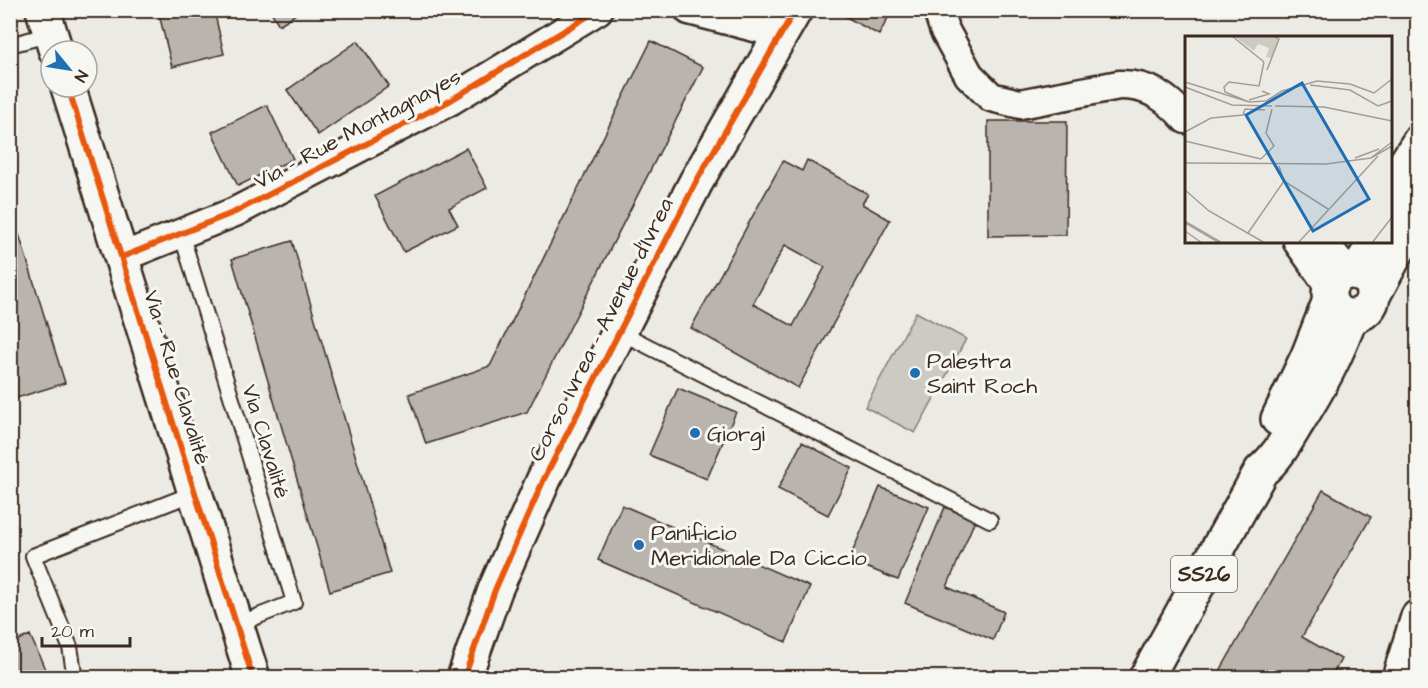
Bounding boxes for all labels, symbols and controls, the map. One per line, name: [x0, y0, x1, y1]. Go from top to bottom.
inset map: [1185, 36, 1392, 243]
north arrow: [39, 39, 99, 99]
street label: Via - Rue Montagnayes: [249, 62, 467, 198]
text: N: [69, 66, 93, 86]
street label: Corso Ivrea - Avenue d'Ivrea: [521, 193, 681, 467]
street label: Via - Rue Clavalité: [135, 286, 218, 468]
place label: Palestra Saint Roch: [927, 346, 1037, 402]
marker: Palestra Saint Roch: [908, 366, 922, 380]
street label: Via Clavalité: [234, 381, 298, 502]
place label: Giorgi: [707, 419, 765, 451]
marker: Giorgi: [688, 426, 702, 440]
place label: Panificio Meridionale Da Ciccio: [651, 518, 867, 574]
marker: Panificio Meridionale Da Ciccio: [632, 538, 646, 552]
road number: SS26: [1171, 556, 1237, 592]
scale bar: [42, 610, 130, 648]
text: 20 m: [51, 619, 94, 644]

